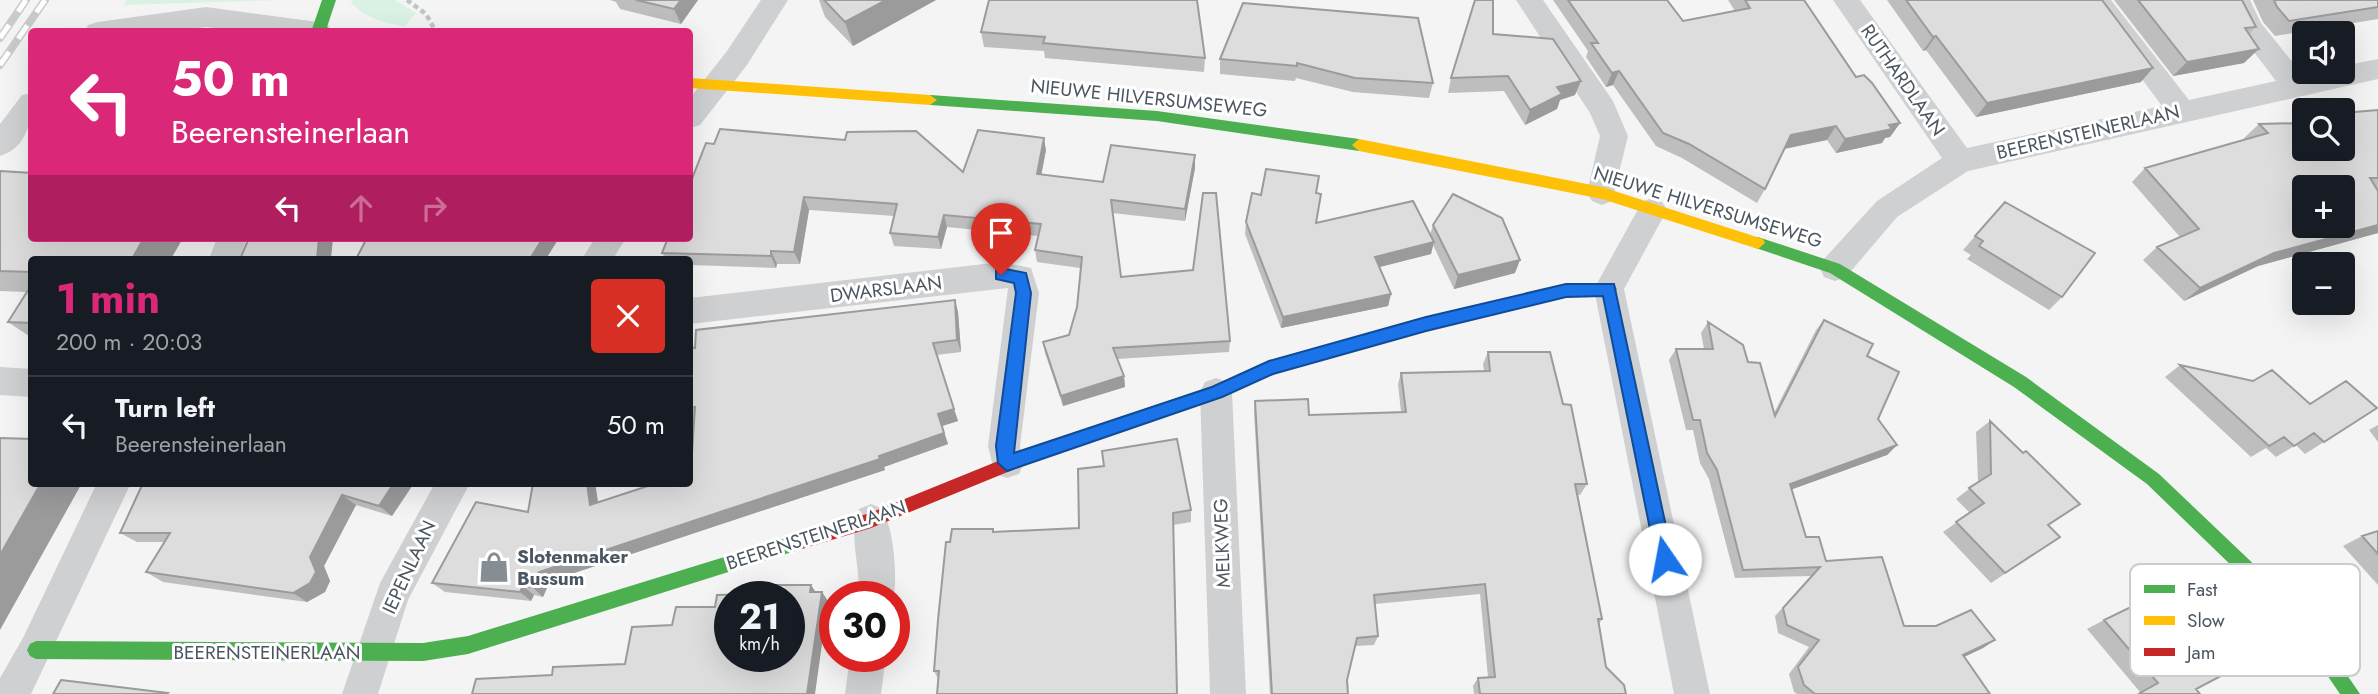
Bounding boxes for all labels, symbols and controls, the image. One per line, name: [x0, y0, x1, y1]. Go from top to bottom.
street label: RUTHARDLAAN: [1854, 19, 1952, 141]
map controls: [2292, 21, 2355, 315]
button: sound: [2292, 21, 2355, 84]
text: 50 m: [171, 44, 290, 114]
icon: left: [56, 56, 147, 147]
street label: NIEUWE HILVERSUMSEWEG: [1029, 72, 1269, 124]
street label: BEERENSTEINERLAAN: [1994, 98, 2182, 166]
button: search: [2292, 98, 2355, 161]
text: Beerensteinerlaan: [171, 109, 410, 155]
street label: NIEUWE HILVERSUMSEWEG: [1590, 159, 1826, 255]
button: +: [2292, 175, 2355, 238]
icon: left: [269, 189, 307, 227]
icon: ahead: [342, 189, 380, 227]
icon: right: [415, 189, 453, 227]
pin: [971, 203, 1031, 275]
icon: arrive: [982, 214, 1020, 252]
button: −: [2292, 252, 2355, 315]
text: 1 min: [56, 268, 160, 329]
street label: DWARSLAAN: [829, 269, 943, 309]
button: close: [591, 279, 665, 353]
text: 200 m · 20:03: [56, 325, 202, 359]
text: Turn left: [115, 389, 215, 427]
icon: left: [56, 406, 94, 444]
text: 50 m: [607, 406, 665, 444]
text: Beerensteinerlaan: [115, 427, 287, 461]
street label: BEERENSTEINERLAAN: [723, 493, 909, 577]
street label: MELKWEG: [1207, 498, 1237, 588]
street label: IEPENLAAN: [376, 516, 442, 618]
position arrow: [1628, 522, 1702, 596]
place label: Slotenmaker Bussum: [517, 543, 628, 592]
shop icon: Slotenmaker Bussum: [477, 550, 511, 584]
legend: [2130, 564, 2360, 676]
text: Fast: [2187, 576, 2218, 603]
speed limit sign: 30: [819, 581, 910, 672]
text: 21: [739, 592, 780, 642]
text: Slow: [2187, 607, 2225, 634]
text: km/h: [739, 631, 780, 657]
street label: BEERENSTEINERLAAN: [174, 639, 360, 666]
text: Jam: [2184, 639, 2216, 666]

